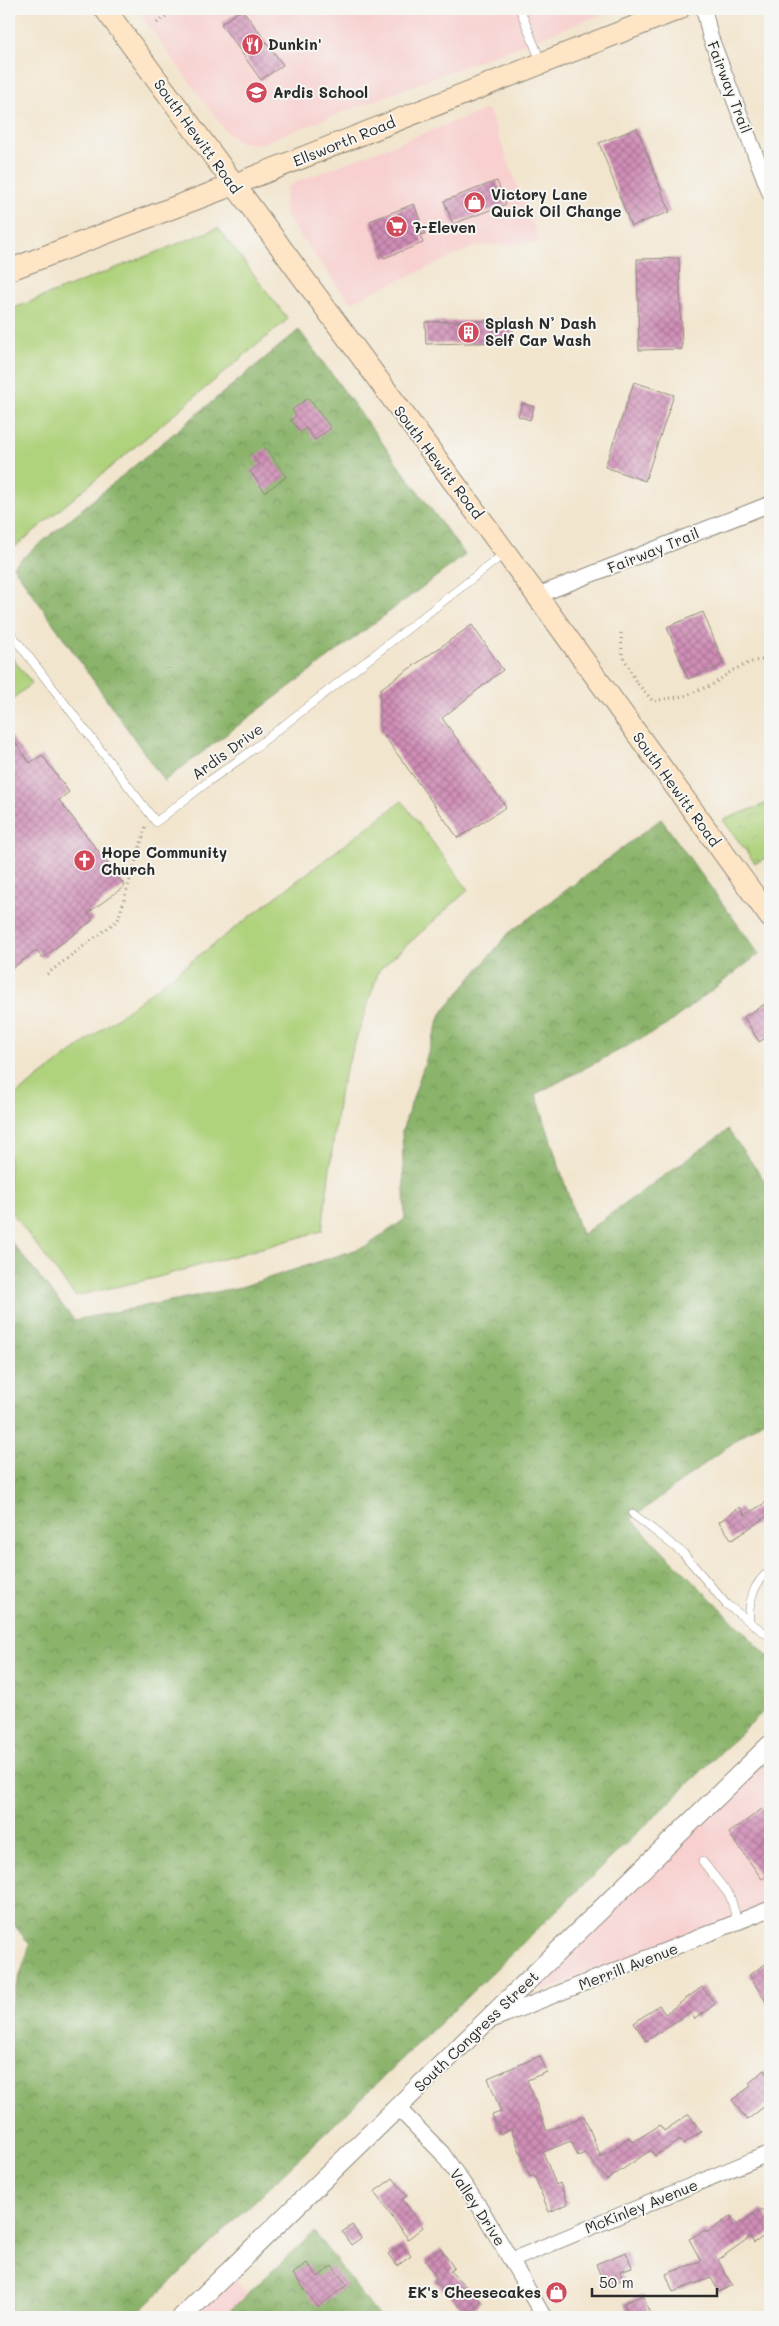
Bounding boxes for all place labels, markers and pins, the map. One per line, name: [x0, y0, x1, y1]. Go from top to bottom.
restaurant icon: Dunkin': [240, 32, 264, 56]
place label: Dunkin': [268, 34, 322, 54]
school or university icon: Ardis School: [245, 80, 269, 104]
place label: Ardis School: [273, 82, 368, 102]
place label: Victory Lane Quick Oil Change: [491, 184, 621, 221]
shop icon: Victory Lane Quick Oil Change: [463, 191, 487, 215]
supermarket icon: 7-Eleven: [385, 215, 409, 239]
place label: 7-Eleven: [413, 217, 476, 237]
place label: Splash N’ Dash Self Car Wash: [485, 313, 597, 350]
building icon: Splash N’ Dash Self Car Wash: [457, 320, 481, 344]
place label: Hope Community Church: [101, 842, 227, 879]
church icon: Hope Community Church: [73, 849, 97, 873]
shop icon: EK's Cheesecakes: [545, 2280, 569, 2304]
place label: EK's Cheesecakes: [408, 2282, 541, 2302]

